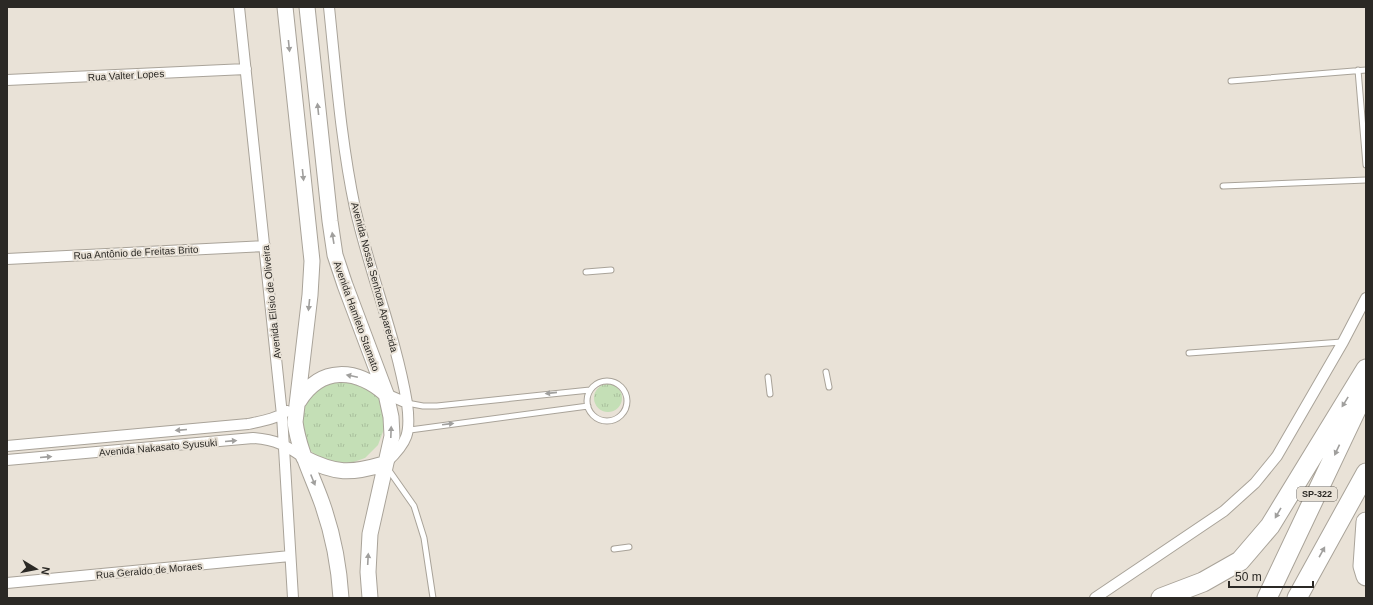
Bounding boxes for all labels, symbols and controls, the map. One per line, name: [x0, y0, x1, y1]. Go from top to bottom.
one-way arrow: [286, 40, 293, 52]
street label: Rua Valter Lopes: [88, 68, 165, 83]
one-way arrow: [314, 103, 321, 115]
one-way arrow: [300, 169, 307, 181]
street label: Avenida Nossa Senhora Aparecida: [349, 201, 400, 354]
one-way arrow: [329, 232, 335, 244]
street label: Rua Antônio de Freitas Brito: [73, 244, 199, 261]
street label: Avenida Elísio de Oliveira: [260, 244, 283, 359]
street label: Avenida Hamleto Stamato: [332, 260, 382, 373]
one-way arrow: [306, 299, 313, 311]
one-way arrow: [346, 373, 358, 379]
one-way arrow: [545, 390, 557, 397]
one-way arrow: [1342, 396, 1349, 408]
one-way arrow: [442, 421, 454, 427]
one-way arrow: [388, 425, 394, 438]
one-way arrow: [175, 426, 187, 433]
street label: Avenida Nakasato Syusuki: [98, 437, 218, 458]
one-way arrow: [225, 437, 237, 444]
one-way arrow: [1334, 444, 1340, 456]
one-way arrow: [40, 454, 52, 461]
one-way arrow: [310, 474, 316, 486]
road number: SP-322: [1297, 487, 1337, 501]
one-way arrow: [1274, 507, 1281, 519]
one-way arrow: [1319, 546, 1326, 558]
north arrow: [16, 549, 56, 589]
one-way arrow: [365, 553, 372, 565]
street label: Rua Geraldo de Moraes: [95, 560, 203, 581]
scale bar: [1229, 563, 1313, 589]
text: N: [39, 566, 52, 576]
text: 50 m: [1235, 570, 1262, 584]

